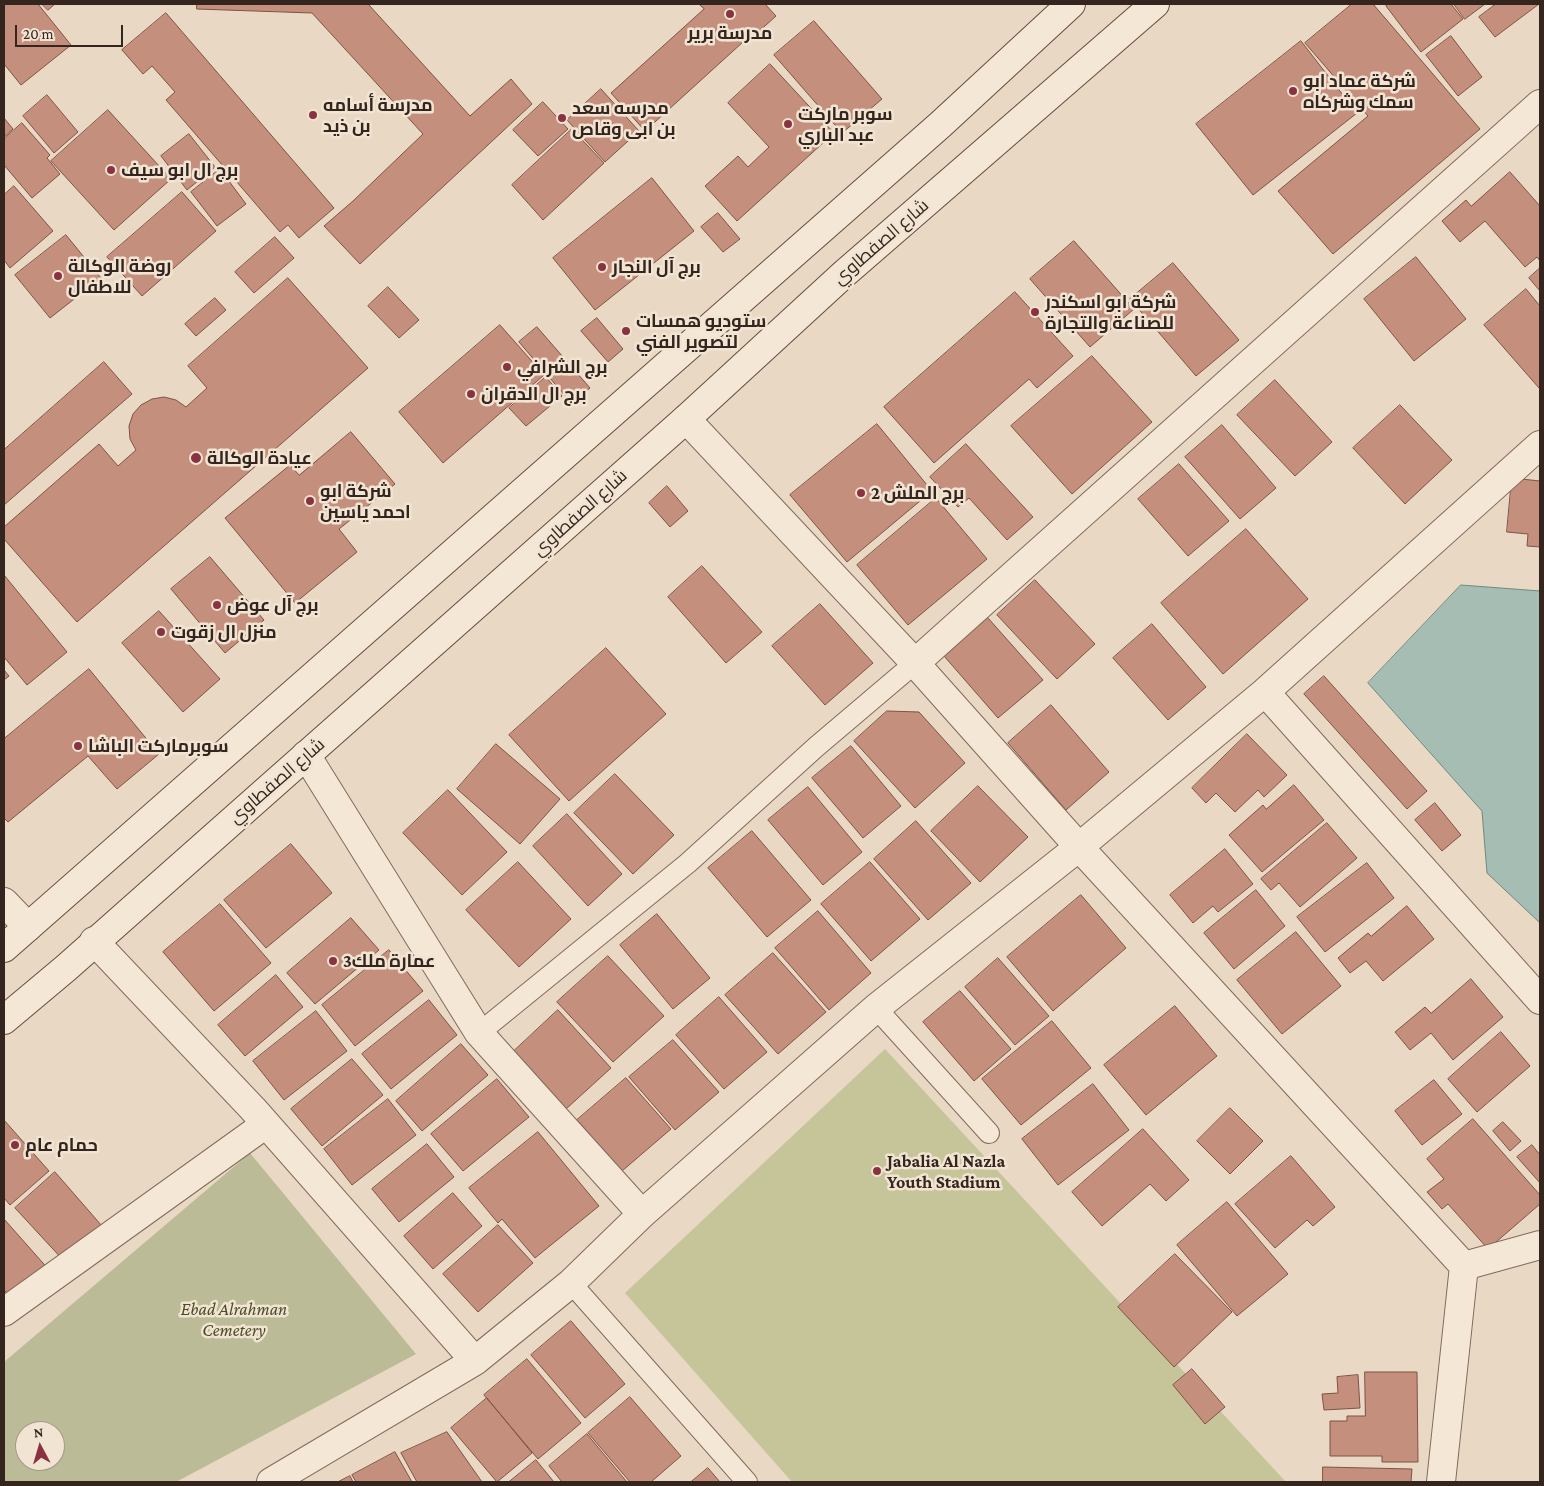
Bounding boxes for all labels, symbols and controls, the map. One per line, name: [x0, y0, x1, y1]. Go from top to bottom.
marker: مدرسة برير: [724, 8, 736, 20]
scale bar: [18, 15, 125, 47]
place label: مدرسة برير: [688, 22, 772, 44]
text: 20 m: [23, 26, 54, 42]
place label: شركة عماد ابو سمك وشركاه: [1303, 70, 1416, 112]
marker: شركة عماد ابو سمك وشركاه: [1287, 85, 1299, 97]
place label: مدرسة أسامه بن ذيد: [323, 94, 433, 136]
place label: مدرسه سعد بن ابى وقاص: [572, 97, 676, 140]
place label: سوبر ماركت عبد الباري: [798, 103, 893, 146]
marker: مدرسة أسامه بن ذيد: [307, 109, 319, 121]
marker: مدرسه سعد بن ابى وقاص: [556, 112, 568, 124]
marker: سوبر ماركت عبد الباري: [782, 118, 794, 130]
place label: برج ال ابو سيف: [121, 159, 238, 181]
marker: برج ال ابو سيف: [105, 164, 117, 176]
street label: شارع الصفطاوي: [829, 195, 933, 289]
place label: روضة الوكالة للاطفال: [68, 255, 171, 298]
place label: برج آل النجار: [612, 256, 701, 278]
marker: برج آل النجار: [596, 261, 608, 273]
marker: روضة الوكالة للاطفال: [52, 270, 64, 282]
place label: شركة ابو اسكندر للصناعة والتجارة: [1045, 291, 1176, 334]
marker: شركة ابو اسكندر للصناعة والتجارة: [1029, 306, 1041, 318]
place label: ستوديو همسات لتصوير الفني: [636, 310, 766, 352]
marker: ستوديو همسات لتصوير الفني: [620, 325, 632, 337]
place label: برج الشرافي: [517, 356, 608, 378]
marker: برج الشرافي: [501, 361, 513, 373]
place label: برج ال الدقران: [481, 383, 587, 405]
marker: برج ال الدقران: [465, 388, 477, 400]
place label: عيادة الوكالة: [207, 447, 312, 469]
marker: عيادة الوكالة: [189, 451, 203, 465]
street label: شارع الصفطاوي: [528, 465, 632, 561]
place label: شركة ابو احمد ياسين: [320, 480, 411, 522]
place label: برج الملش 2: [871, 482, 964, 504]
marker: برج الملش 2: [855, 487, 867, 499]
marker: شركة ابو احمد ياسين: [304, 495, 316, 507]
place label: برج آل عوض: [227, 594, 319, 616]
marker: برج آل عوض: [211, 599, 223, 611]
place label: منزل ال زقوت: [171, 621, 277, 643]
marker: منزل ال زقوت: [155, 626, 167, 638]
street label: شارع الصفطاوي: [225, 734, 329, 828]
place label: سوبرماركت الباشا: [88, 735, 229, 757]
marker: سوبرماركت الباشا: [72, 740, 84, 752]
place label: عمارة ملك3: [343, 950, 435, 972]
marker: عمارة ملك3: [327, 955, 339, 967]
place label: حمام عام: [25, 1134, 98, 1156]
marker: حمام عام: [9, 1139, 21, 1151]
place label: Jabalia Al Nazla Youth Stadium: [887, 1150, 1005, 1192]
marker: Jabalia Al Nazla Youth Stadium: [871, 1165, 883, 1177]
park label: Ebad Alrahman Cemetery: [181, 1298, 287, 1340]
north arrow: [15, 1421, 65, 1471]
text: N: [33, 1424, 44, 1441]

